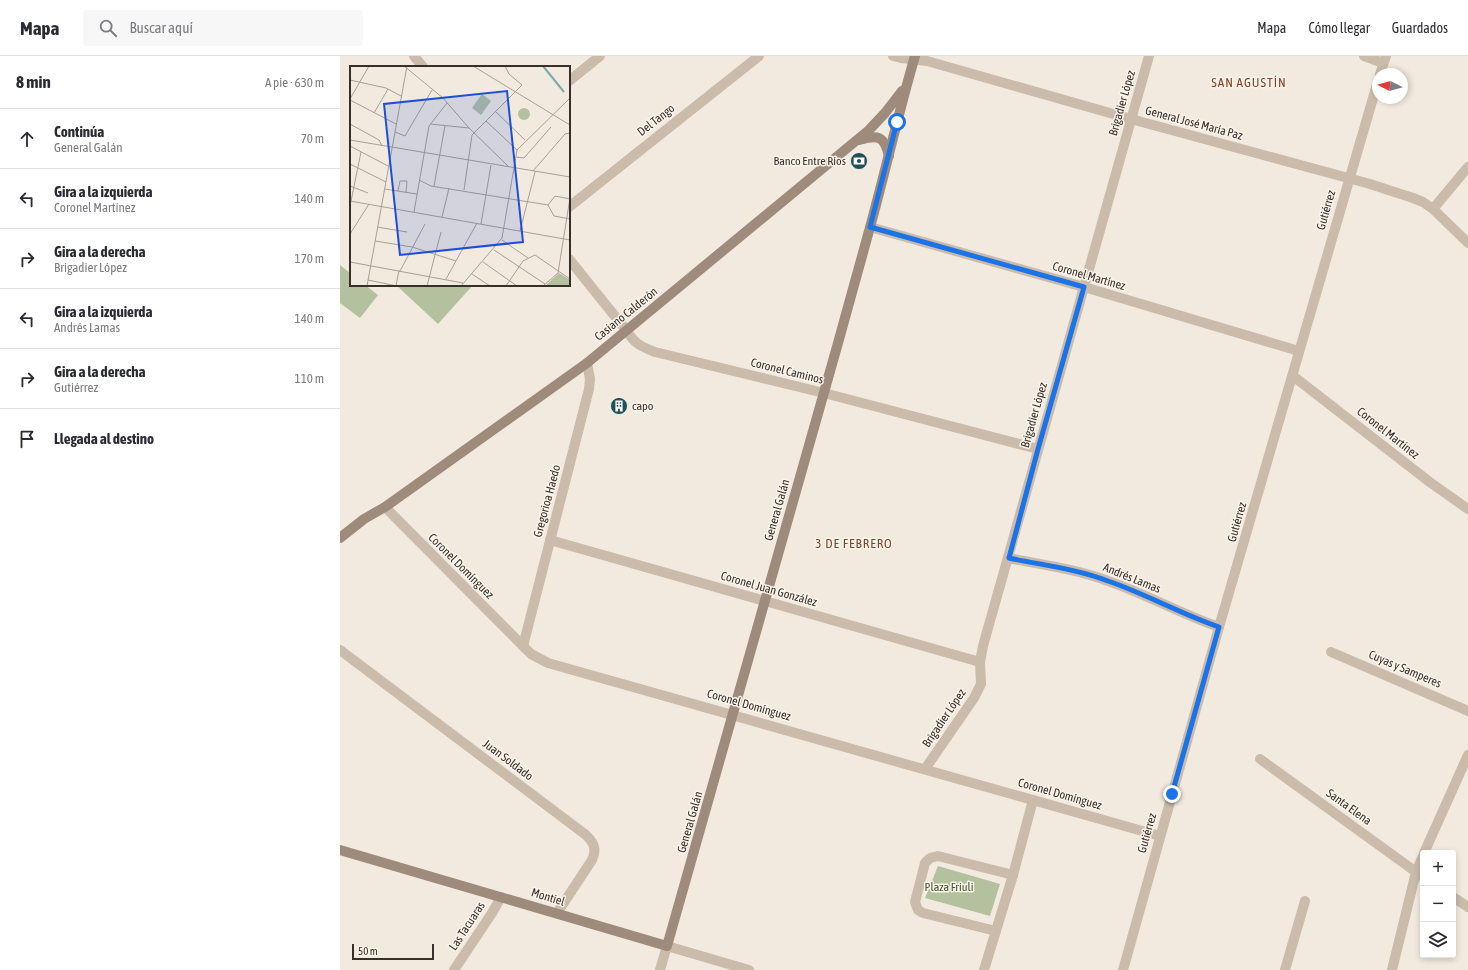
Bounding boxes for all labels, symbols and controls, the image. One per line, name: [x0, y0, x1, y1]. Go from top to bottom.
search box: [83, 10, 363, 46]
text: Mapa: [20, 17, 59, 39]
icon: search: [97, 17, 119, 39]
text: Buscar aquí: [129, 19, 193, 36]
text: Mapa: [1257, 20, 1286, 36]
text: Cómo llegar: [1308, 20, 1370, 36]
text: Guardados: [1392, 20, 1448, 36]
inset map: [350, 66, 570, 286]
street label: Brigadier López: [1106, 68, 1138, 137]
north arrow: [1372, 68, 1408, 104]
text: 8 min: [16, 72, 51, 92]
text: A pie · 630 m: [265, 75, 324, 90]
district label: SAN AGUSTÍN: [1211, 75, 1287, 90]
street label: Del Tango: [635, 101, 678, 139]
street label: General José María Paz: [1144, 103, 1245, 143]
route start: [888, 113, 906, 131]
text: Continúa: [54, 123, 104, 140]
icon: ahead: [16, 128, 38, 150]
text: 70 m: [301, 131, 324, 146]
text: General Galán: [54, 140, 123, 155]
bank icon: Banco Entre Ríos: [849, 151, 869, 171]
place label: Banco Entre Ríos: [774, 154, 846, 168]
text: Gira a la izquierda: [54, 183, 152, 200]
icon: left: [16, 188, 38, 210]
street label: Gutiérrez: [1314, 188, 1339, 231]
text: 140 m: [295, 191, 324, 206]
text: Coronel Martínez: [54, 200, 135, 215]
text: Gira a la derecha: [54, 243, 145, 260]
icon: right: [16, 248, 38, 270]
text: 170 m: [295, 251, 324, 266]
street label: Coronel Martínez: [1051, 259, 1128, 293]
text: Brigadier López: [54, 260, 127, 275]
street label: Casiano Calderón: [592, 284, 660, 344]
text: Gira a la izquierda: [54, 303, 152, 320]
icon: left: [16, 308, 38, 330]
text: 140 m: [295, 311, 324, 326]
text: Andrés Lamas: [54, 320, 120, 335]
street label: Coronel Caminos: [749, 355, 825, 387]
text: Gira a la derecha: [54, 363, 145, 380]
icon: right: [16, 368, 38, 390]
text: 110 m: [295, 371, 324, 386]
text: Gutiérrez: [54, 380, 98, 395]
street label: Brigadier López: [1018, 380, 1050, 449]
building icon: capo: [609, 396, 629, 416]
place label: capo: [632, 399, 654, 413]
street label: Coronel Martínez: [1354, 404, 1422, 462]
icon: arrive: [16, 428, 38, 450]
text: Llegada al destino: [54, 430, 154, 447]
street label: Gregorioa Haedo: [531, 463, 563, 539]
street label: General Galán: [762, 478, 792, 542]
street label: Gutiérrez: [1225, 500, 1250, 543]
street label: Coronel Domínguez: [425, 530, 497, 602]
district label: 3 DE FEBRERO: [815, 536, 893, 551]
street label: Andrés Lamas: [1101, 560, 1163, 596]
street label: Coronel Juan González: [719, 569, 819, 610]
street label: Cuyas y Samperes: [1367, 647, 1443, 691]
street label: Coronel Domínguez: [705, 686, 793, 724]
street label: Brigadier López: [919, 686, 969, 750]
street label: Juan Soldado: [480, 737, 536, 784]
street label: Coronel Domínguez: [1016, 775, 1104, 813]
route end: [1163, 785, 1181, 803]
street label: Santa Elena: [1324, 786, 1374, 828]
street label: General Galán: [675, 790, 705, 854]
street label: Gutiérrez: [1135, 811, 1160, 854]
map controls: [1420, 850, 1456, 958]
button: +: [1420, 850, 1456, 886]
park label: Plaza Friuli: [925, 880, 973, 894]
street label: Montiel: [530, 885, 567, 909]
button: −: [1420, 886, 1456, 922]
street label: Las Tacuaras: [446, 899, 488, 953]
button: layers: [1420, 922, 1456, 958]
scale bar: [352, 942, 434, 961]
text: 50 m: [358, 945, 378, 957]

